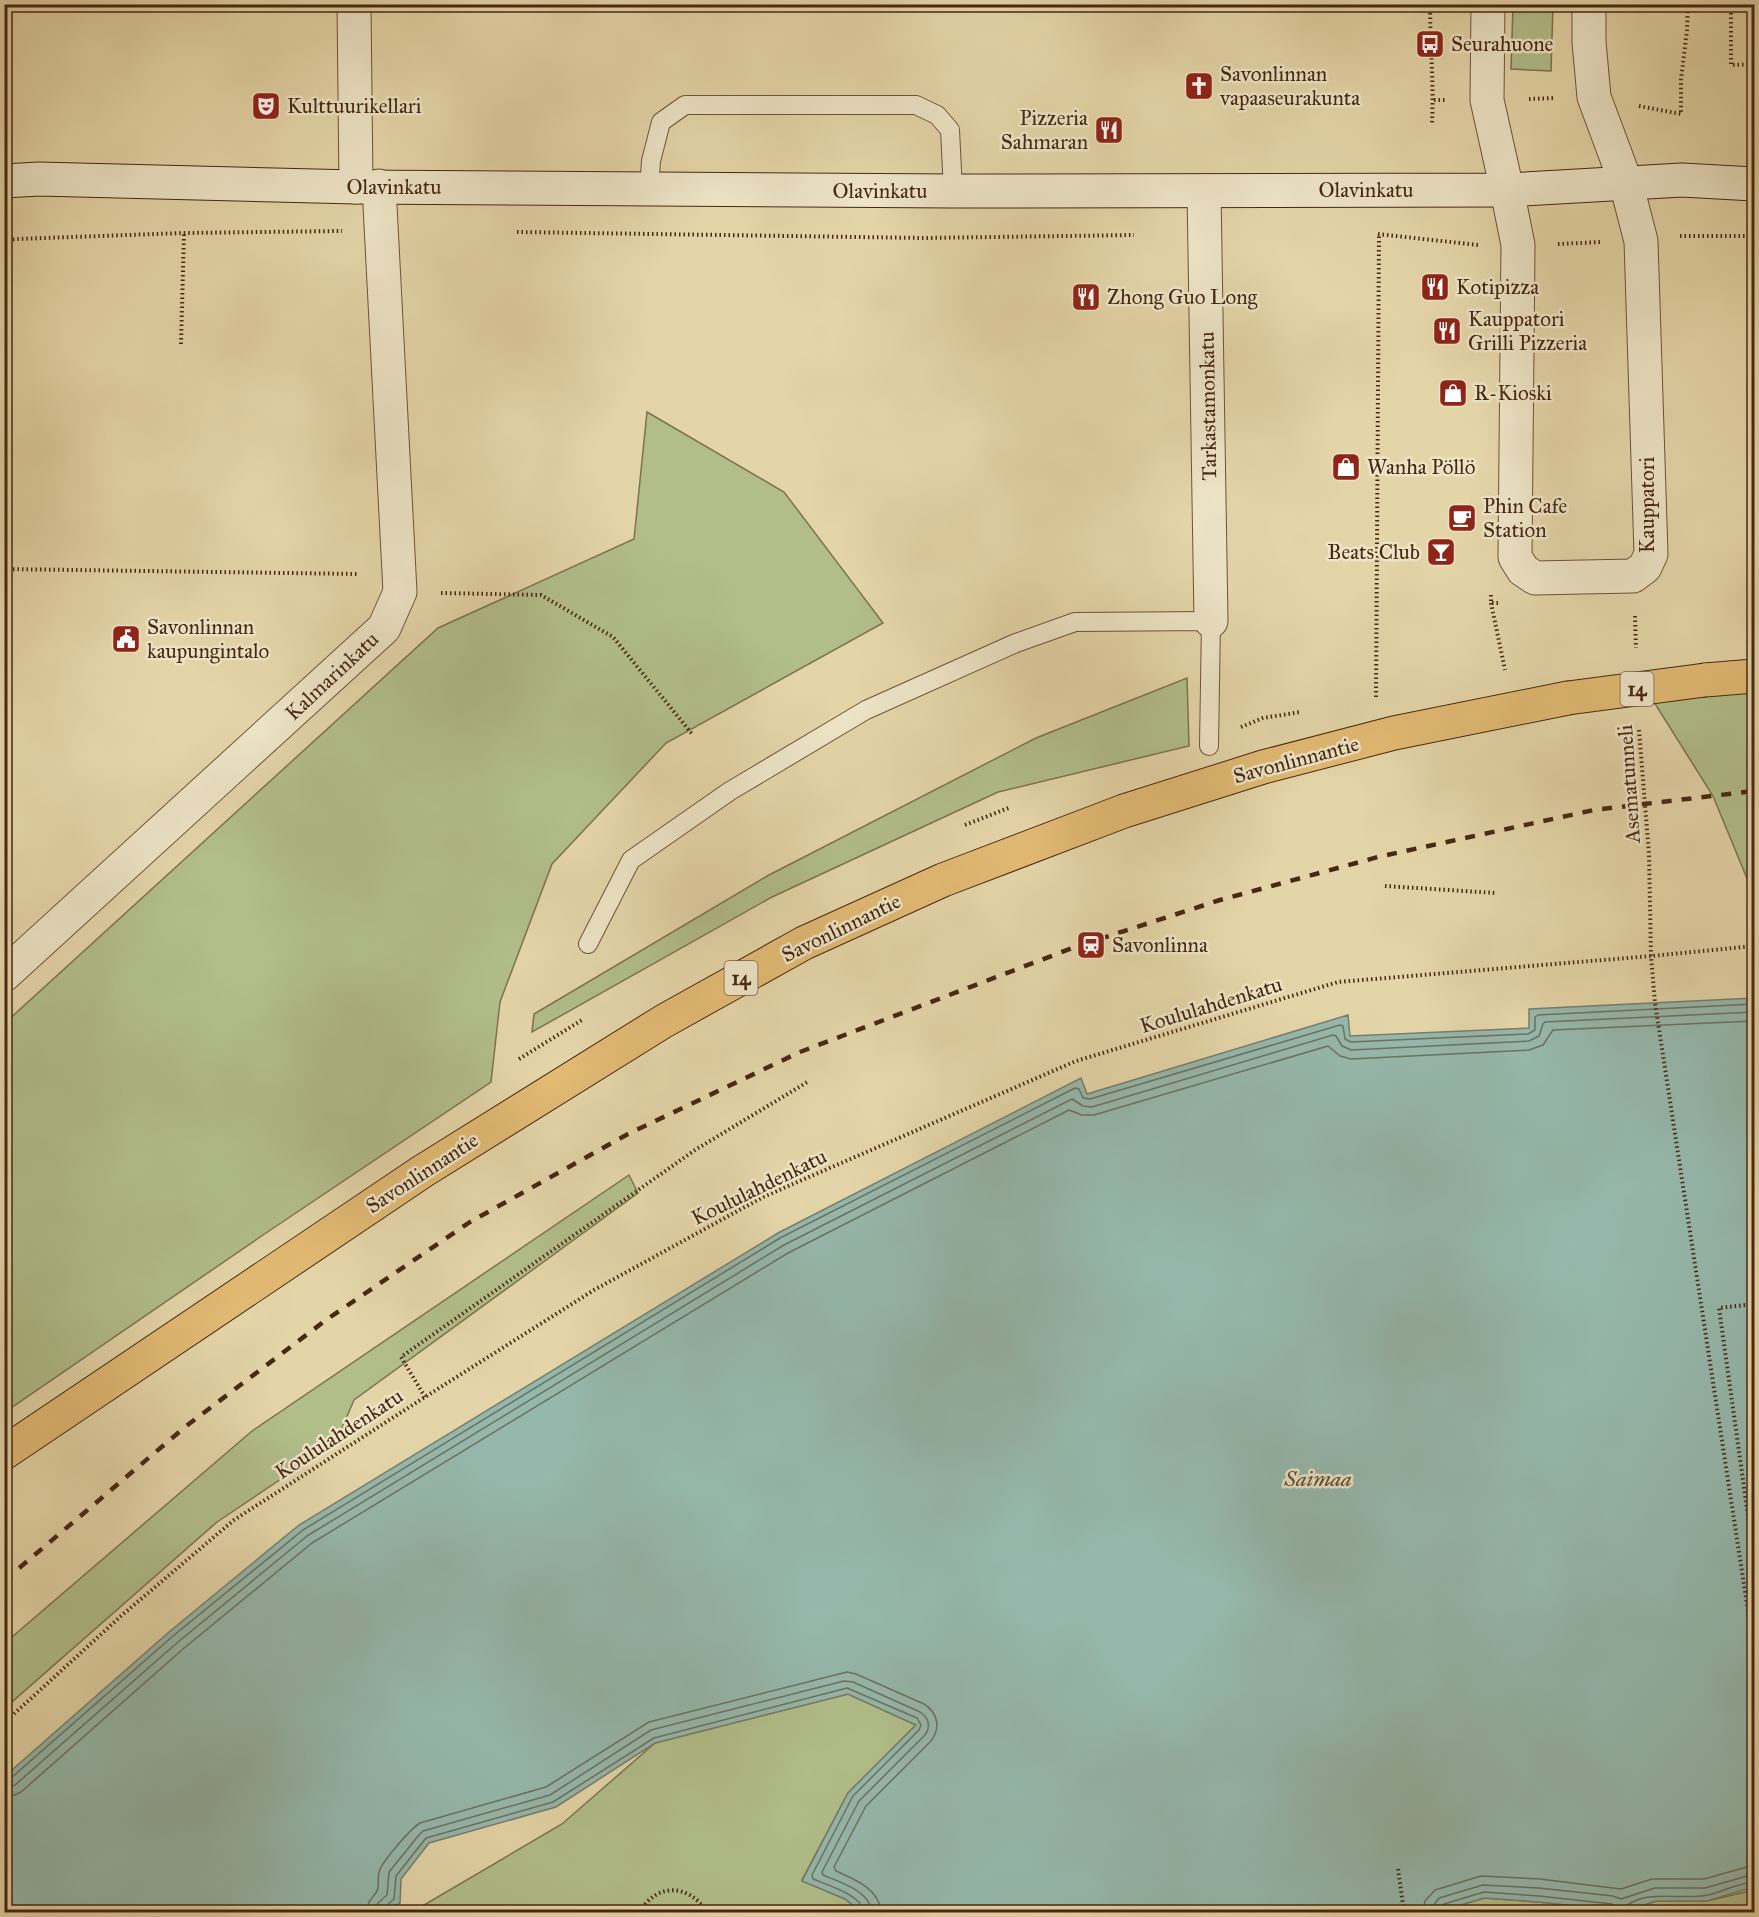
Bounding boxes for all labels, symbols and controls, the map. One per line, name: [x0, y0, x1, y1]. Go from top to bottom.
bus stop icon: Seurahuone: [1414, 28, 1446, 60]
place label: Seurahuone: [1451, 31, 1554, 57]
place label: Savonlinnan vapaaseurakunta: [1219, 61, 1360, 111]
church icon: Savonlinnan vapaaseurakunta: [1183, 70, 1215, 102]
theatre icon: Kulttuurikellari: [250, 90, 282, 122]
place label: Kulttuurikellari: [287, 93, 422, 119]
place label: Pizzeria Sahmaran: [1001, 105, 1088, 155]
restaurant icon: Pizzeria Sahmaran: [1093, 114, 1125, 146]
street label: Olavinkatu: [347, 174, 441, 200]
street label: Olavinkatu: [1319, 177, 1413, 203]
street label: Olavinkatu: [833, 178, 927, 204]
restaurant icon: Kotipizza: [1419, 271, 1451, 303]
place label: Kotipizza: [1456, 274, 1539, 300]
restaurant icon: Zhong Guo Long: [1070, 281, 1102, 313]
place label: Zhong Guo Long: [1107, 284, 1258, 310]
place label: Kauppatori Grilli Pizzeria: [1468, 306, 1587, 356]
restaurant icon: Kauppatori Grilli Pizzeria: [1431, 315, 1463, 347]
street label: Tarkastamonkatu: [1194, 331, 1222, 481]
shop icon: R-Kioski: [1437, 377, 1469, 409]
place label: R-Kioski: [1474, 380, 1552, 406]
shop icon: Wanha Pöllö: [1330, 451, 1362, 483]
place label: Wanha Pöllö: [1367, 454, 1476, 480]
street label: Kauppatori: [1634, 456, 1660, 553]
place label: Phin Cafe Station: [1483, 493, 1567, 543]
cafe icon: Phin Cafe Station: [1446, 502, 1478, 534]
bar icon: Beats Club: [1425, 536, 1457, 568]
place label: Beats Club: [1328, 539, 1420, 565]
place label: Savonlinnan kaupungintalo: [147, 614, 270, 664]
public building icon: Savonlinnan kaupungintalo: [110, 623, 142, 655]
street label: Kalmarinkatu: [280, 626, 384, 726]
road number: 14: [1620, 672, 1654, 706]
street label: Asematunneli: [1612, 724, 1646, 845]
street label: Savonlinnantie: [1230, 731, 1362, 789]
street label: Savonlinnantie: [777, 888, 905, 968]
station icon: Savonlinna: [1075, 929, 1107, 961]
place label: Savonlinna: [1112, 932, 1208, 958]
road number: 14: [724, 961, 758, 995]
street label: Koululahdenkatu: [1137, 971, 1285, 1039]
street label: Savonlinnantie: [361, 1127, 483, 1219]
street label: Koululahdenkatu: [687, 1143, 831, 1231]
street label: Koululahdenkatu: [270, 1383, 408, 1485]
water label: Saimaa: [1283, 1465, 1352, 1492]

